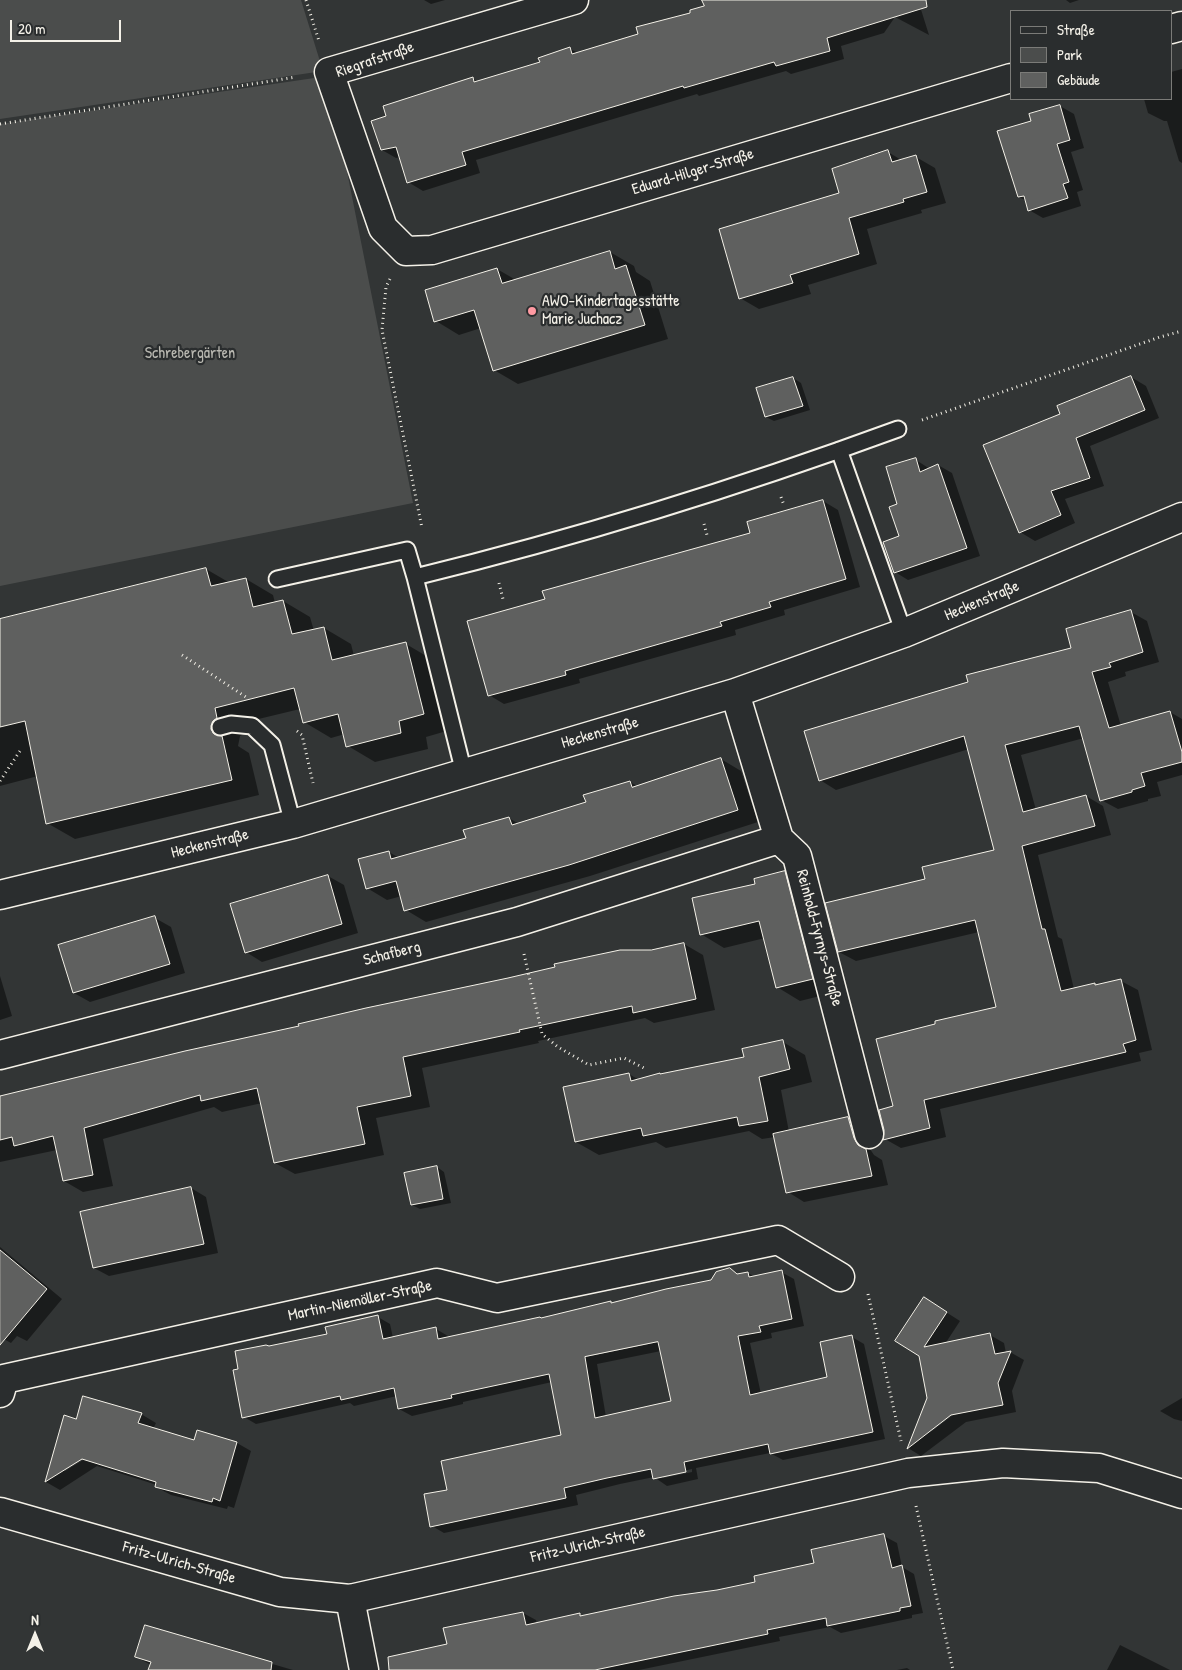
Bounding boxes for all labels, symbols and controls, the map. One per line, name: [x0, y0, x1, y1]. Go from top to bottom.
scale bar: [12, 10, 124, 42]
legend: [1010, 10, 1172, 100]
text: 20 m: [18, 18, 45, 39]
text: Straße: [1057, 19, 1095, 40]
street label: Riegrafstraße: [333, 38, 417, 82]
text: Park: [1057, 44, 1082, 65]
text: Gebäude: [1057, 69, 1100, 90]
street label: Eduard-Hilger-Straße: [630, 144, 756, 200]
place label: AWO-Kindertagesstätte Marie Juchacz: [542, 292, 680, 330]
marker: AWO-Kindertagesstätte Marie Juchacz: [526, 305, 538, 317]
park label: Schrebergärten: [145, 344, 235, 364]
street label: Heckenstraße: [942, 577, 1022, 625]
street label: Heckenstraße: [559, 713, 641, 753]
street label: Heckenstraße: [169, 825, 251, 863]
street label: Reinhold-Fyrnys-Straße: [792, 868, 846, 1008]
street label: Schafberg: [361, 938, 423, 970]
street label: Martin-Niemöller-Straße: [286, 1276, 434, 1326]
street label: Fritz-Ulrich-Straße: [529, 1523, 647, 1567]
street label: Fritz-Ulrich-Straße: [120, 1538, 238, 1588]
north arrow: [10, 1610, 60, 1660]
text: N: [31, 1610, 39, 1629]

